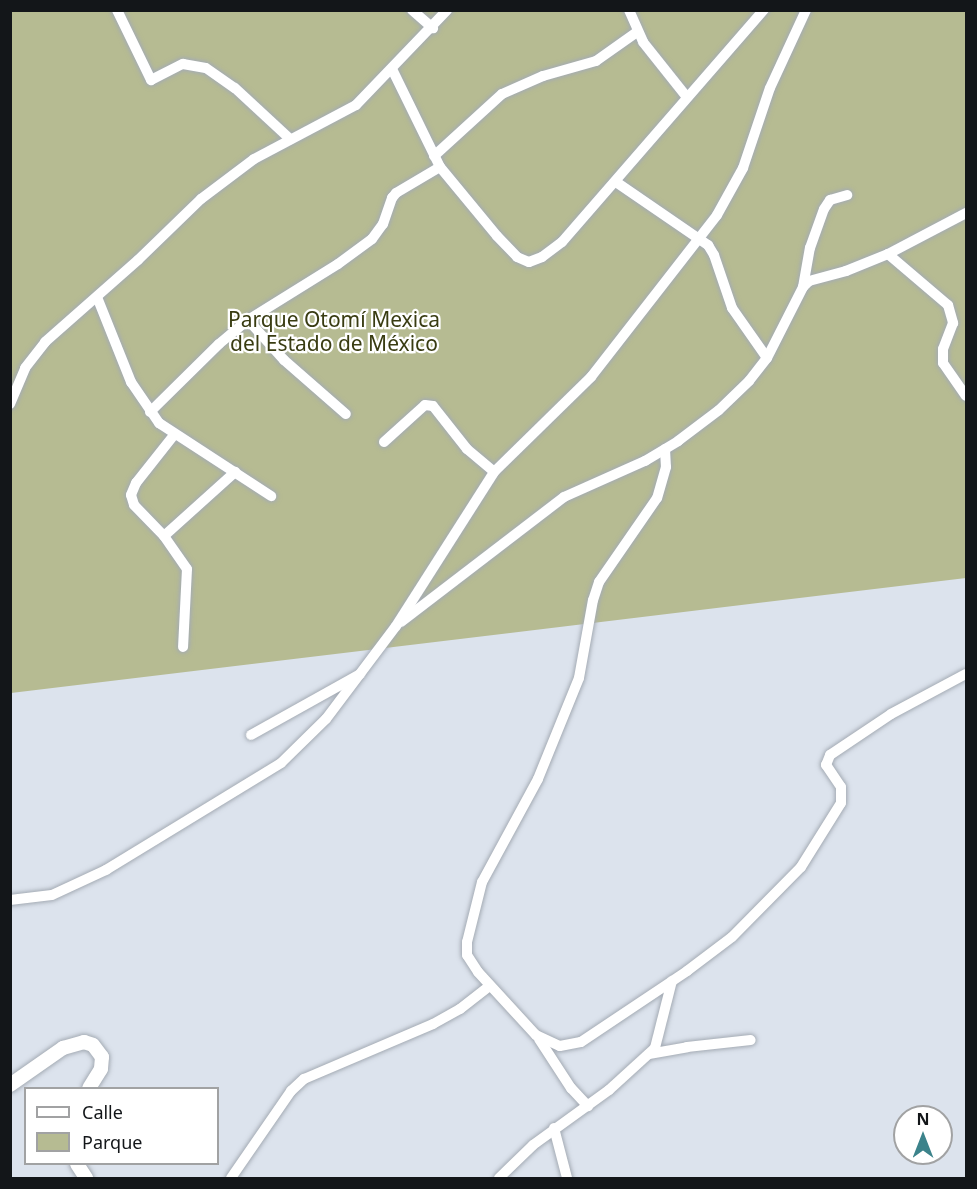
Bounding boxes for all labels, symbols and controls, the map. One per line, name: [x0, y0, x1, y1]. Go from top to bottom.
park label: Parque Otomí Mexica del Estado de México: [228, 306, 440, 356]
legend: [24, 1087, 219, 1165]
text: Calle: [82, 1100, 123, 1124]
north arrow: [893, 1105, 953, 1165]
text: N: [916, 1108, 930, 1130]
text: Parque: [82, 1130, 142, 1154]

